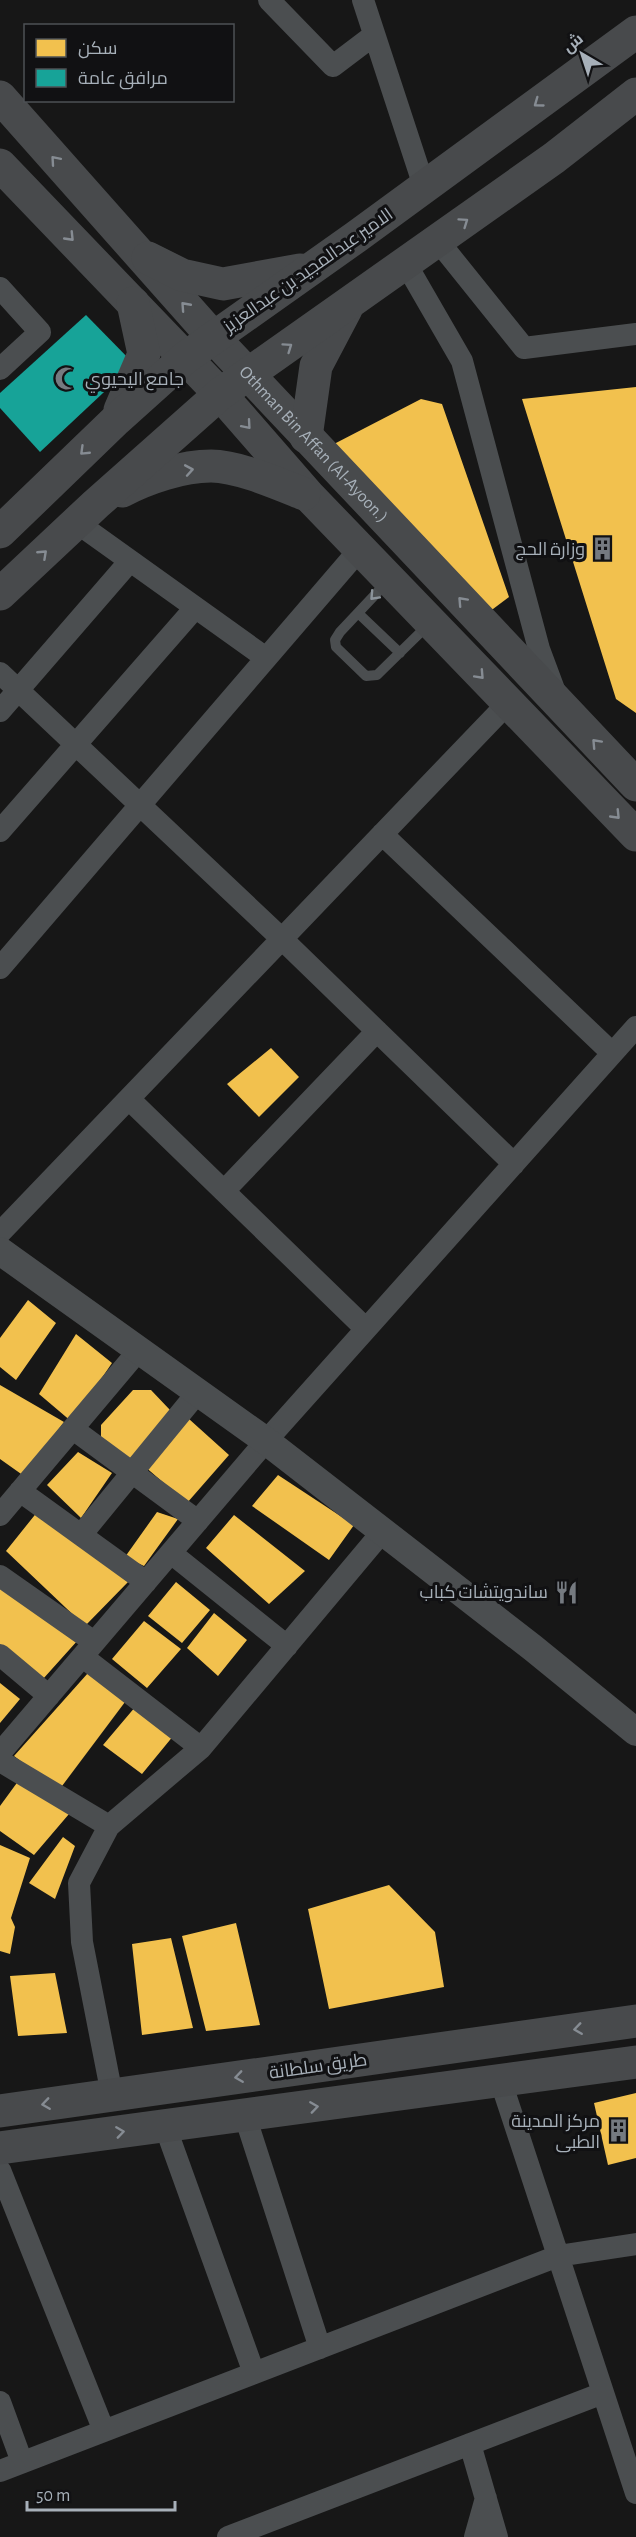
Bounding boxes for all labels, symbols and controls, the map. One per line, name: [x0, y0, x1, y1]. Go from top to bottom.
legend: [24, 24, 234, 102]
north arrow: [552, 24, 612, 84]
text: ش: [560, 30, 587, 57]
text: سكن: [78, 40, 117, 59]
text: مرافق عامة: [78, 70, 168, 90]
one-way arrow: [533, 96, 544, 107]
one-way arrow: [51, 156, 62, 167]
street label: الامير عبدالمجيد بن عبدالعزيز: [220, 205, 397, 338]
one-way arrow: [457, 218, 468, 229]
one-way arrow: [63, 231, 74, 241]
one-way arrow: [181, 302, 192, 313]
one-way arrow: [281, 343, 292, 354]
street label: Othman Bin Affan (Al-Ayoon.): [235, 363, 391, 526]
mosque icon: جامع اليحيوي: [54, 366, 80, 392]
place label: جامع اليحيوي: [85, 371, 184, 393]
one-way arrow: [240, 418, 251, 429]
one-way arrow: [80, 444, 91, 455]
one-way arrow: [184, 464, 194, 477]
building icon: وزارة الحج: [590, 536, 616, 562]
place label: وزارة الحج: [515, 541, 585, 561]
one-way arrow: [35, 550, 46, 561]
one-way arrow: [370, 590, 381, 600]
one-way arrow: [458, 598, 469, 609]
one-way arrow: [473, 668, 484, 679]
one-way arrow: [592, 739, 603, 750]
one-way arrow: [609, 808, 620, 818]
restaurant icon: ساندويتشات كباب: [553, 1579, 579, 1605]
place label: ساندويتشات كباب: [419, 1583, 548, 1603]
one-way arrow: [573, 2022, 583, 2034]
street label: طريق سلطانة: [268, 2051, 368, 2085]
one-way arrow: [235, 2071, 244, 2083]
one-way arrow: [42, 2098, 51, 2110]
one-way arrow: [309, 2101, 318, 2113]
place label: مرکز المدینة الطبی: [511, 2113, 600, 2153]
building icon: مرکز المدینة الطبی: [605, 2118, 631, 2144]
one-way arrow: [116, 2127, 125, 2139]
scale bar: [27, 2474, 176, 2512]
text: 50 m: [36, 2487, 70, 2505]

